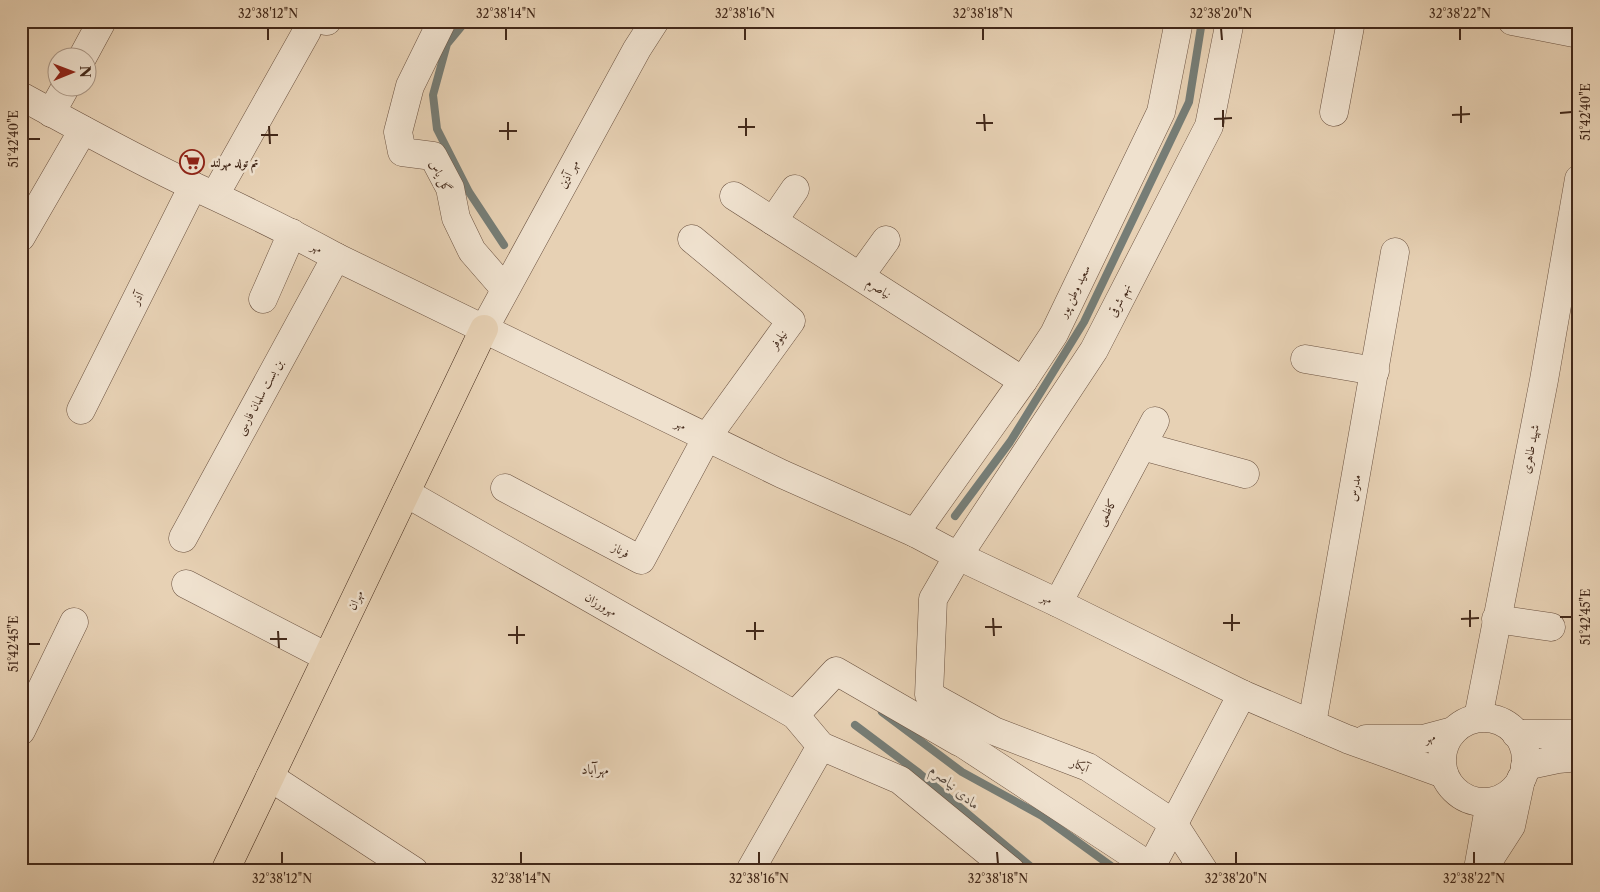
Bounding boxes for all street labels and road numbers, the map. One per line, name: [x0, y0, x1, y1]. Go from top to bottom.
street label: گل یاس: [425, 157, 455, 196]
street label: مهر آذین: [554, 157, 583, 191]
street label: مهر: [307, 237, 326, 257]
street label: سعید وطن پور: [1054, 262, 1095, 321]
street label: نیاصرم: [862, 274, 894, 305]
street label: نهم شرقی: [1104, 281, 1137, 321]
street label: آذر: [127, 288, 147, 308]
street label: نیلوفر: [765, 327, 791, 354]
street label: بن بست سلمان فارسی: [232, 356, 288, 438]
street label: مهر: [671, 414, 689, 434]
street label: شهید طاهری: [1518, 423, 1543, 475]
street label: مدرس: [1344, 473, 1365, 503]
street label: کاظمی: [1093, 496, 1121, 529]
street label: فرناز: [608, 539, 632, 562]
street label: مهران: [344, 587, 367, 613]
street label: مهر: [1037, 588, 1055, 608]
street label: مهرورزان: [582, 589, 620, 620]
street label: مهر: [1421, 728, 1437, 747]
street label: آبکار: [1068, 754, 1093, 776]

